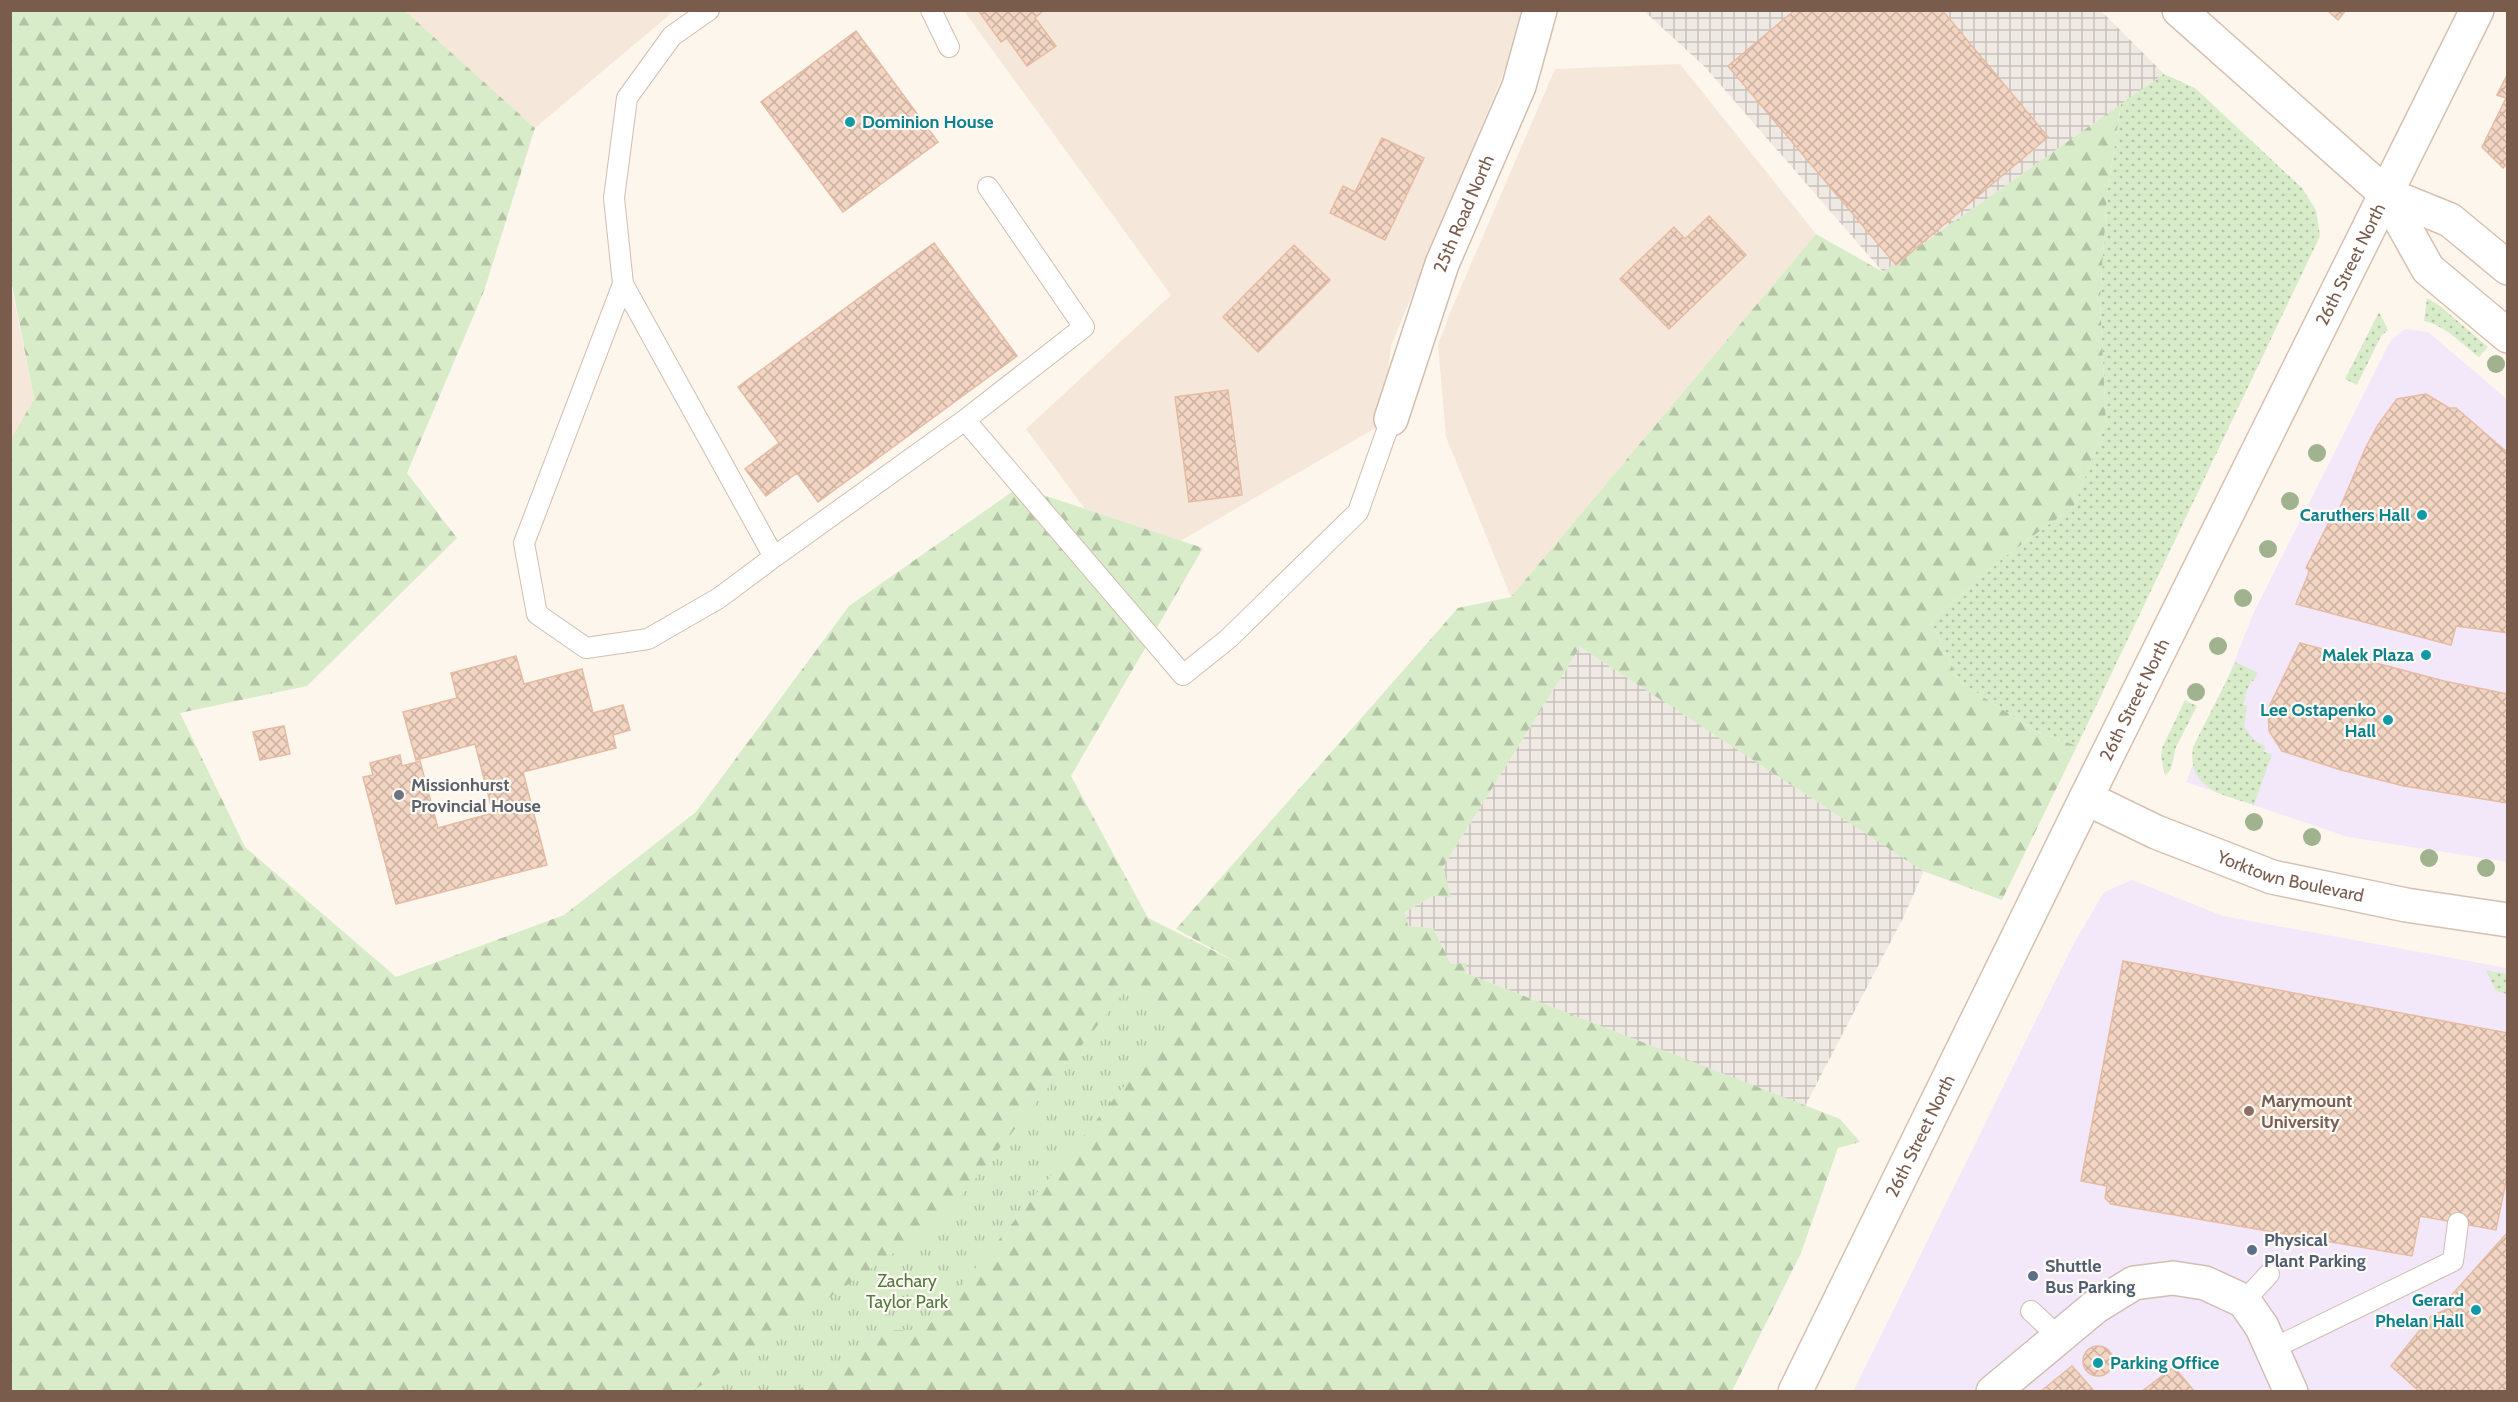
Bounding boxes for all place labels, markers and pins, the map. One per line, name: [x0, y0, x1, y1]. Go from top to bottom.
place label: Dominion House: [862, 111, 994, 133]
marker: Dominion House: [843, 115, 857, 129]
place label: Caruthers Hall: [2300, 504, 2410, 526]
marker: Caruthers Hall: [2415, 508, 2429, 522]
place label: Malek Plaza: [2322, 644, 2414, 666]
marker: Malek Plaza: [2419, 648, 2433, 662]
place label: Lee Ostapenko Hall: [2260, 699, 2376, 742]
marker: Lee Ostapenko Hall: [2381, 713, 2395, 727]
place label: Missionhurst Provincial House: [411, 774, 541, 817]
marker: Missionhurst Provincial House: [392, 788, 406, 802]
place label: Marymount University: [2261, 1090, 2352, 1133]
marker: Marymount University: [2242, 1104, 2256, 1118]
place label: Physical Plant Parking: [2264, 1229, 2366, 1272]
marker: Physical Plant Parking: [2245, 1243, 2259, 1257]
place label: Shuttle Bus Parking: [2045, 1255, 2135, 1298]
marker: Shuttle Bus Parking: [2026, 1269, 2040, 1283]
place label: Gerard Phelan Hall: [2375, 1289, 2464, 1332]
marker: Gerard Phelan Hall: [2469, 1303, 2483, 1317]
place label: Parking Office: [2110, 1352, 2219, 1374]
marker: Parking Office: [2091, 1356, 2105, 1370]

